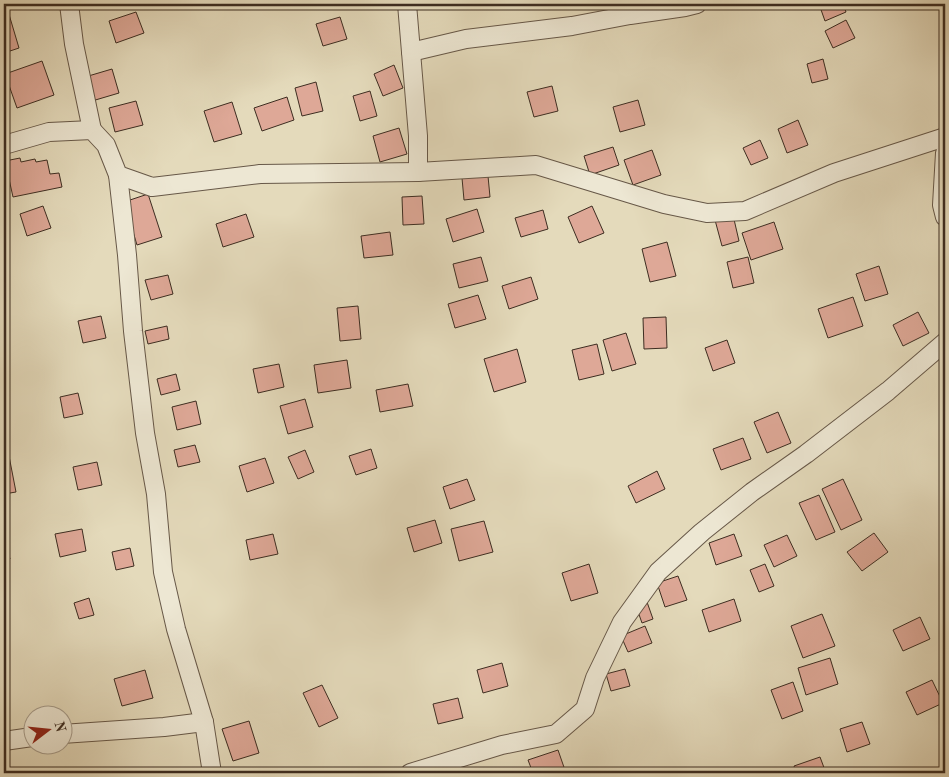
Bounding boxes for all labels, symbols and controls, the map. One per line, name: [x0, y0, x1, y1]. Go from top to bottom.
north arrow: [22, 704, 72, 754]
text: N: [51, 720, 68, 734]

